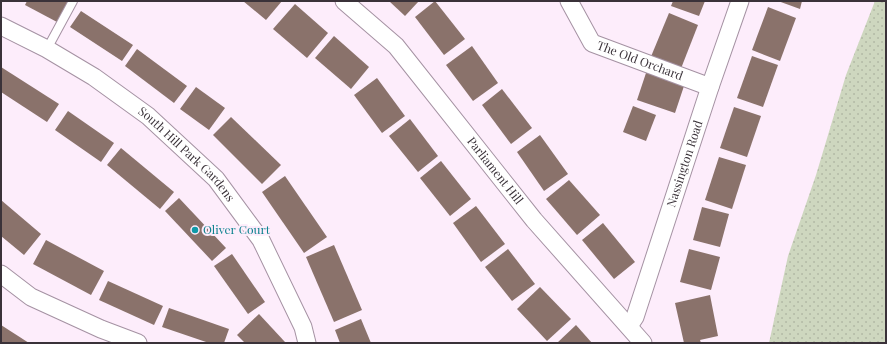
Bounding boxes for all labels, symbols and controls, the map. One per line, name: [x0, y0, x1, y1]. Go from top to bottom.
street label: The Old Orchard: [595, 37, 686, 83]
street label: South Hill Park Gardens: [135, 103, 239, 204]
street label: Nassington Road: [662, 118, 706, 209]
street label: Parliament Hill: [464, 133, 528, 207]
place label: Oliver Court: [203, 221, 271, 237]
marker: Oliver Court: [190, 225, 200, 235]

